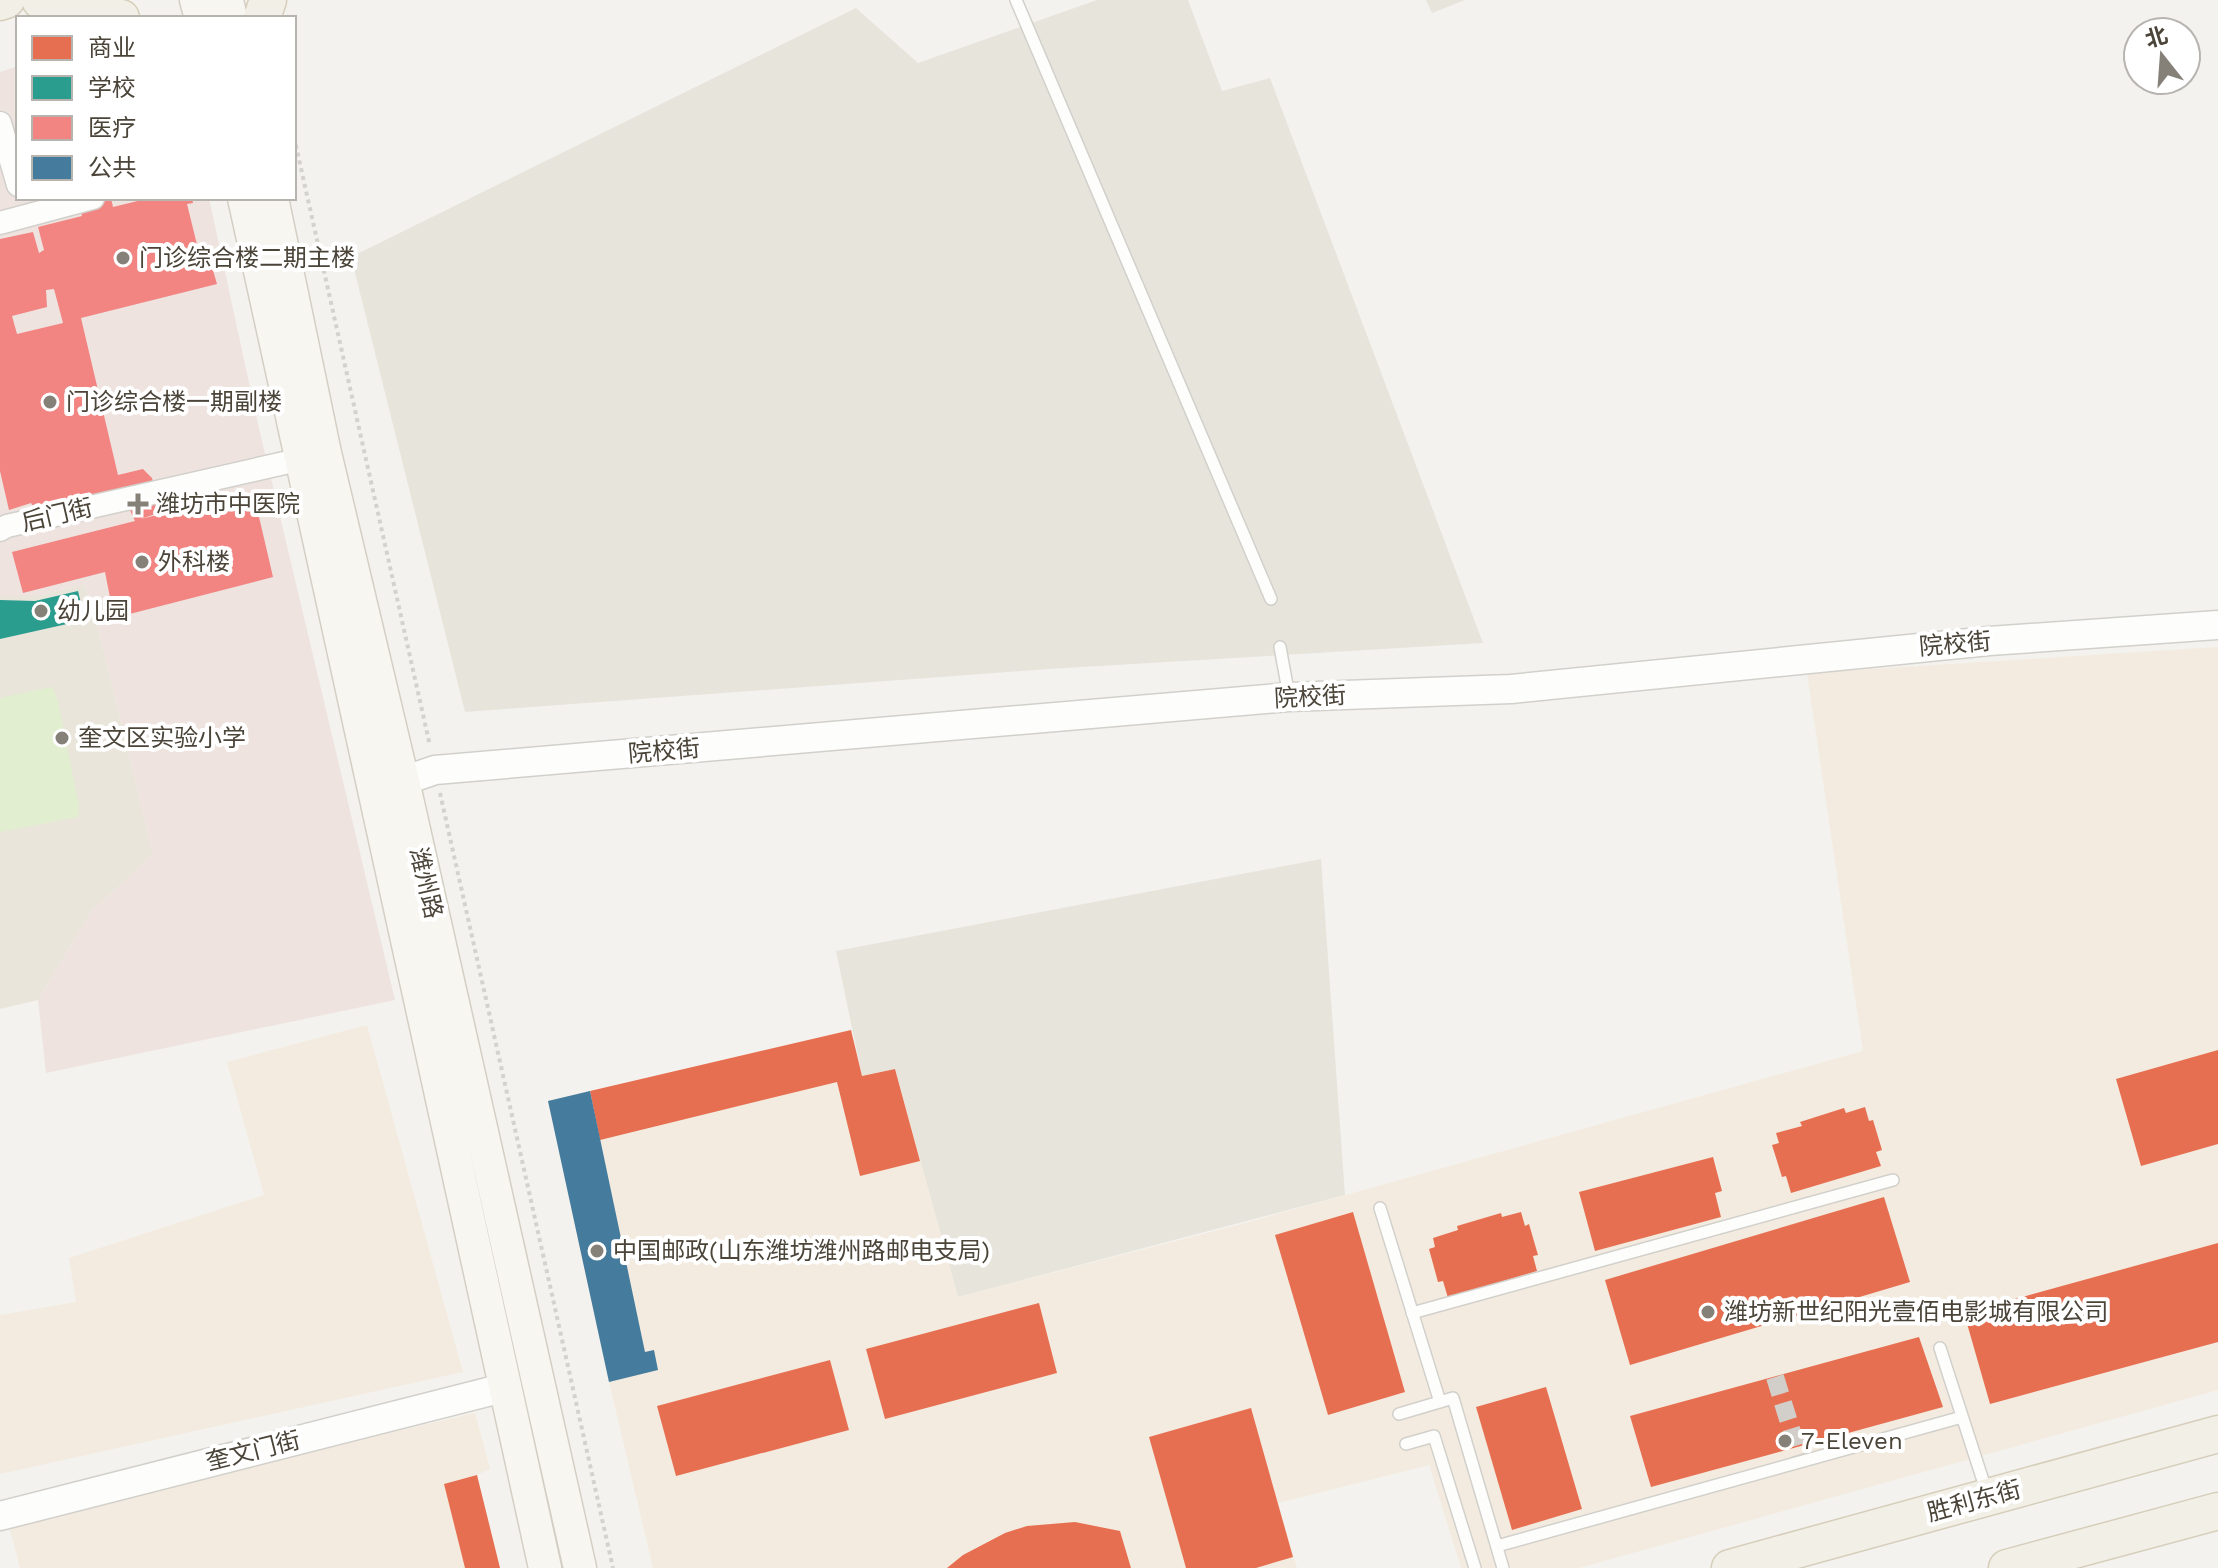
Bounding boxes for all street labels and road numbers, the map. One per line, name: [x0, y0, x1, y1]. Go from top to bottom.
street label: 后门街: [19, 493, 95, 537]
street label: 院校街: [1918, 627, 1992, 661]
street label: 院校街: [1273, 681, 1347, 713]
street label: 院校街: [627, 734, 701, 768]
street label: 潍州路: [404, 845, 448, 921]
street label: 奎文门街: [203, 1426, 303, 1476]
street label: 胜利东街: [1924, 1475, 2024, 1527]

